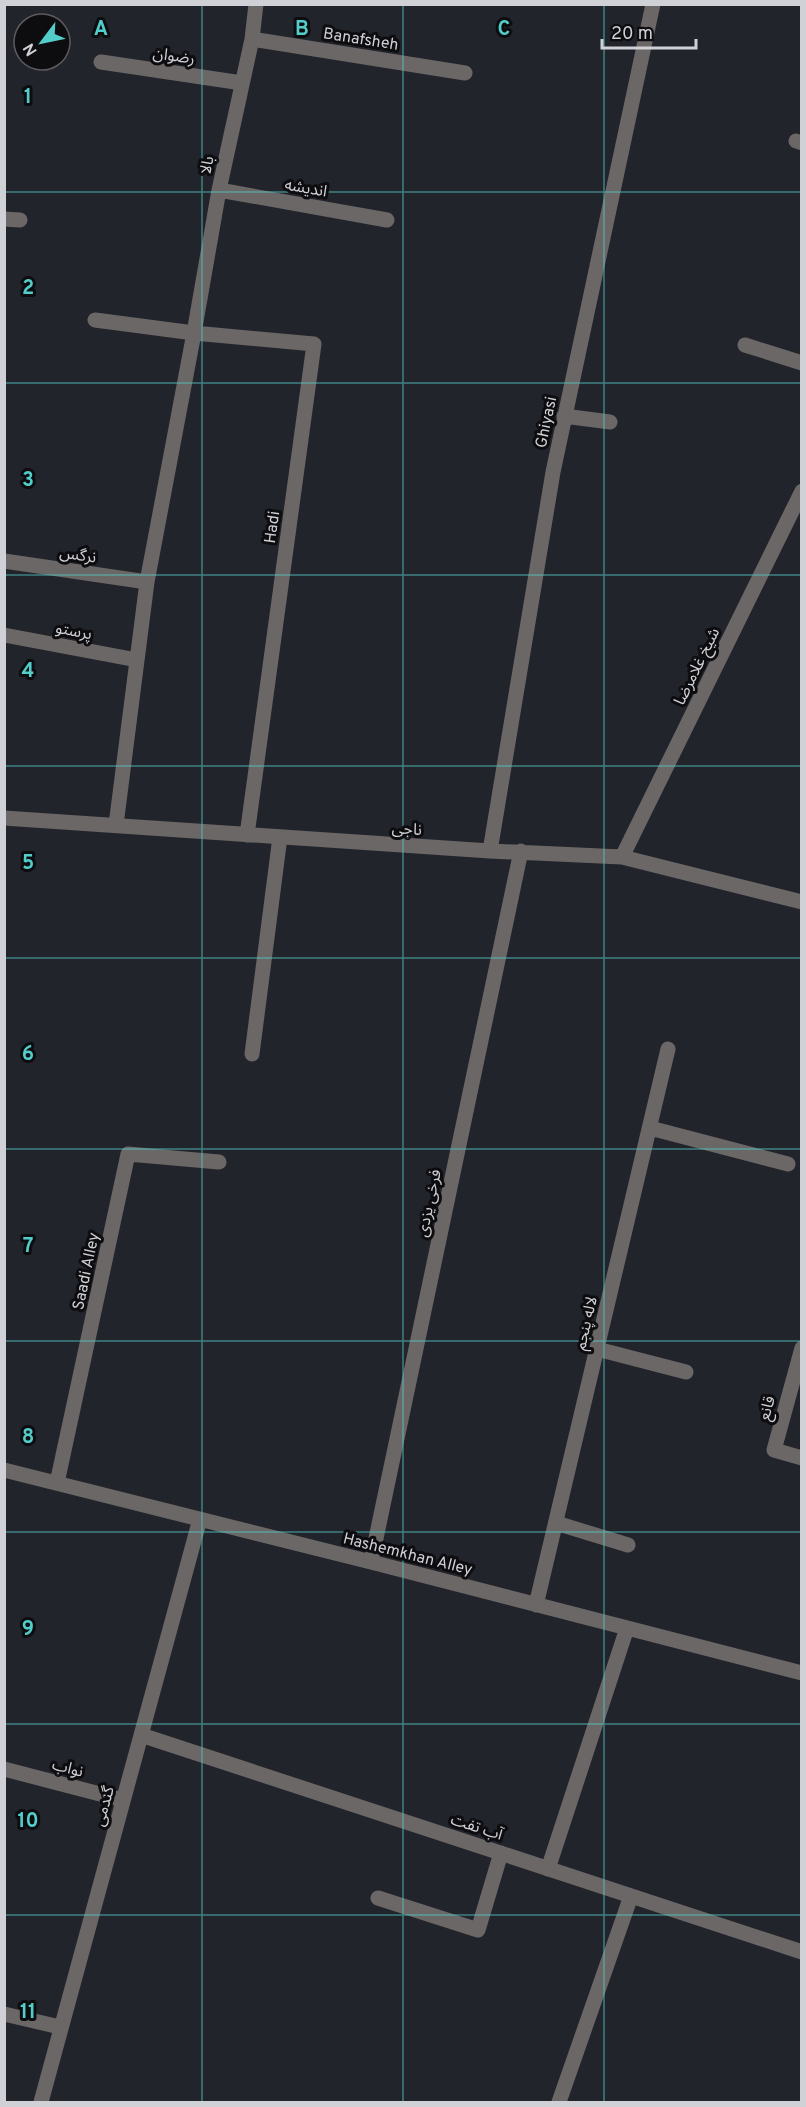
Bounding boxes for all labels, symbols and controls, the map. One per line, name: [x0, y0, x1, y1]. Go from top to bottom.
north arrow: [12, 12, 72, 72]
scale bar: [602, 12, 696, 50]
text: A: [94, 17, 108, 43]
text: B: [295, 17, 309, 43]
text: C: [498, 17, 510, 43]
text: 20 m: [611, 23, 653, 46]
street label: Banafsheh: [322, 24, 400, 56]
text: N: [19, 39, 43, 59]
street label: رضوان: [151, 44, 196, 70]
text: 1: [24, 85, 32, 111]
street label: بالا: [196, 154, 220, 176]
street label: اندیشه: [283, 175, 328, 203]
text: 2: [22, 276, 34, 302]
street label: Ghiyasi: [532, 395, 562, 450]
text: 3: [22, 468, 34, 494]
street label: Hadi: [261, 510, 285, 545]
street label: نرگس: [58, 544, 97, 568]
street label: پرستو: [54, 619, 94, 645]
street label: شیخ غلامرضا: [670, 625, 726, 709]
text: 4: [22, 659, 34, 685]
street label: ناجی: [391, 819, 423, 841]
text: 5: [22, 851, 34, 877]
text: 6: [22, 1042, 34, 1068]
street label: فرخی یزدی: [413, 1168, 447, 1239]
street label: Saadi Alley: [69, 1231, 105, 1312]
text: 7: [23, 1234, 33, 1260]
street label: لاله پنجم: [571, 1295, 604, 1352]
street label: قانع: [755, 1394, 782, 1423]
text: 8: [22, 1425, 34, 1451]
street label: Hashemkhan Alley: [341, 1529, 474, 1581]
text: 9: [22, 1617, 34, 1643]
street label: نواب: [50, 1755, 85, 1783]
street label: گندمی: [90, 1784, 120, 1829]
text: 10: [17, 1809, 39, 1835]
street label: آب تفت: [448, 1810, 506, 1846]
text: 11: [20, 2000, 36, 2026]

